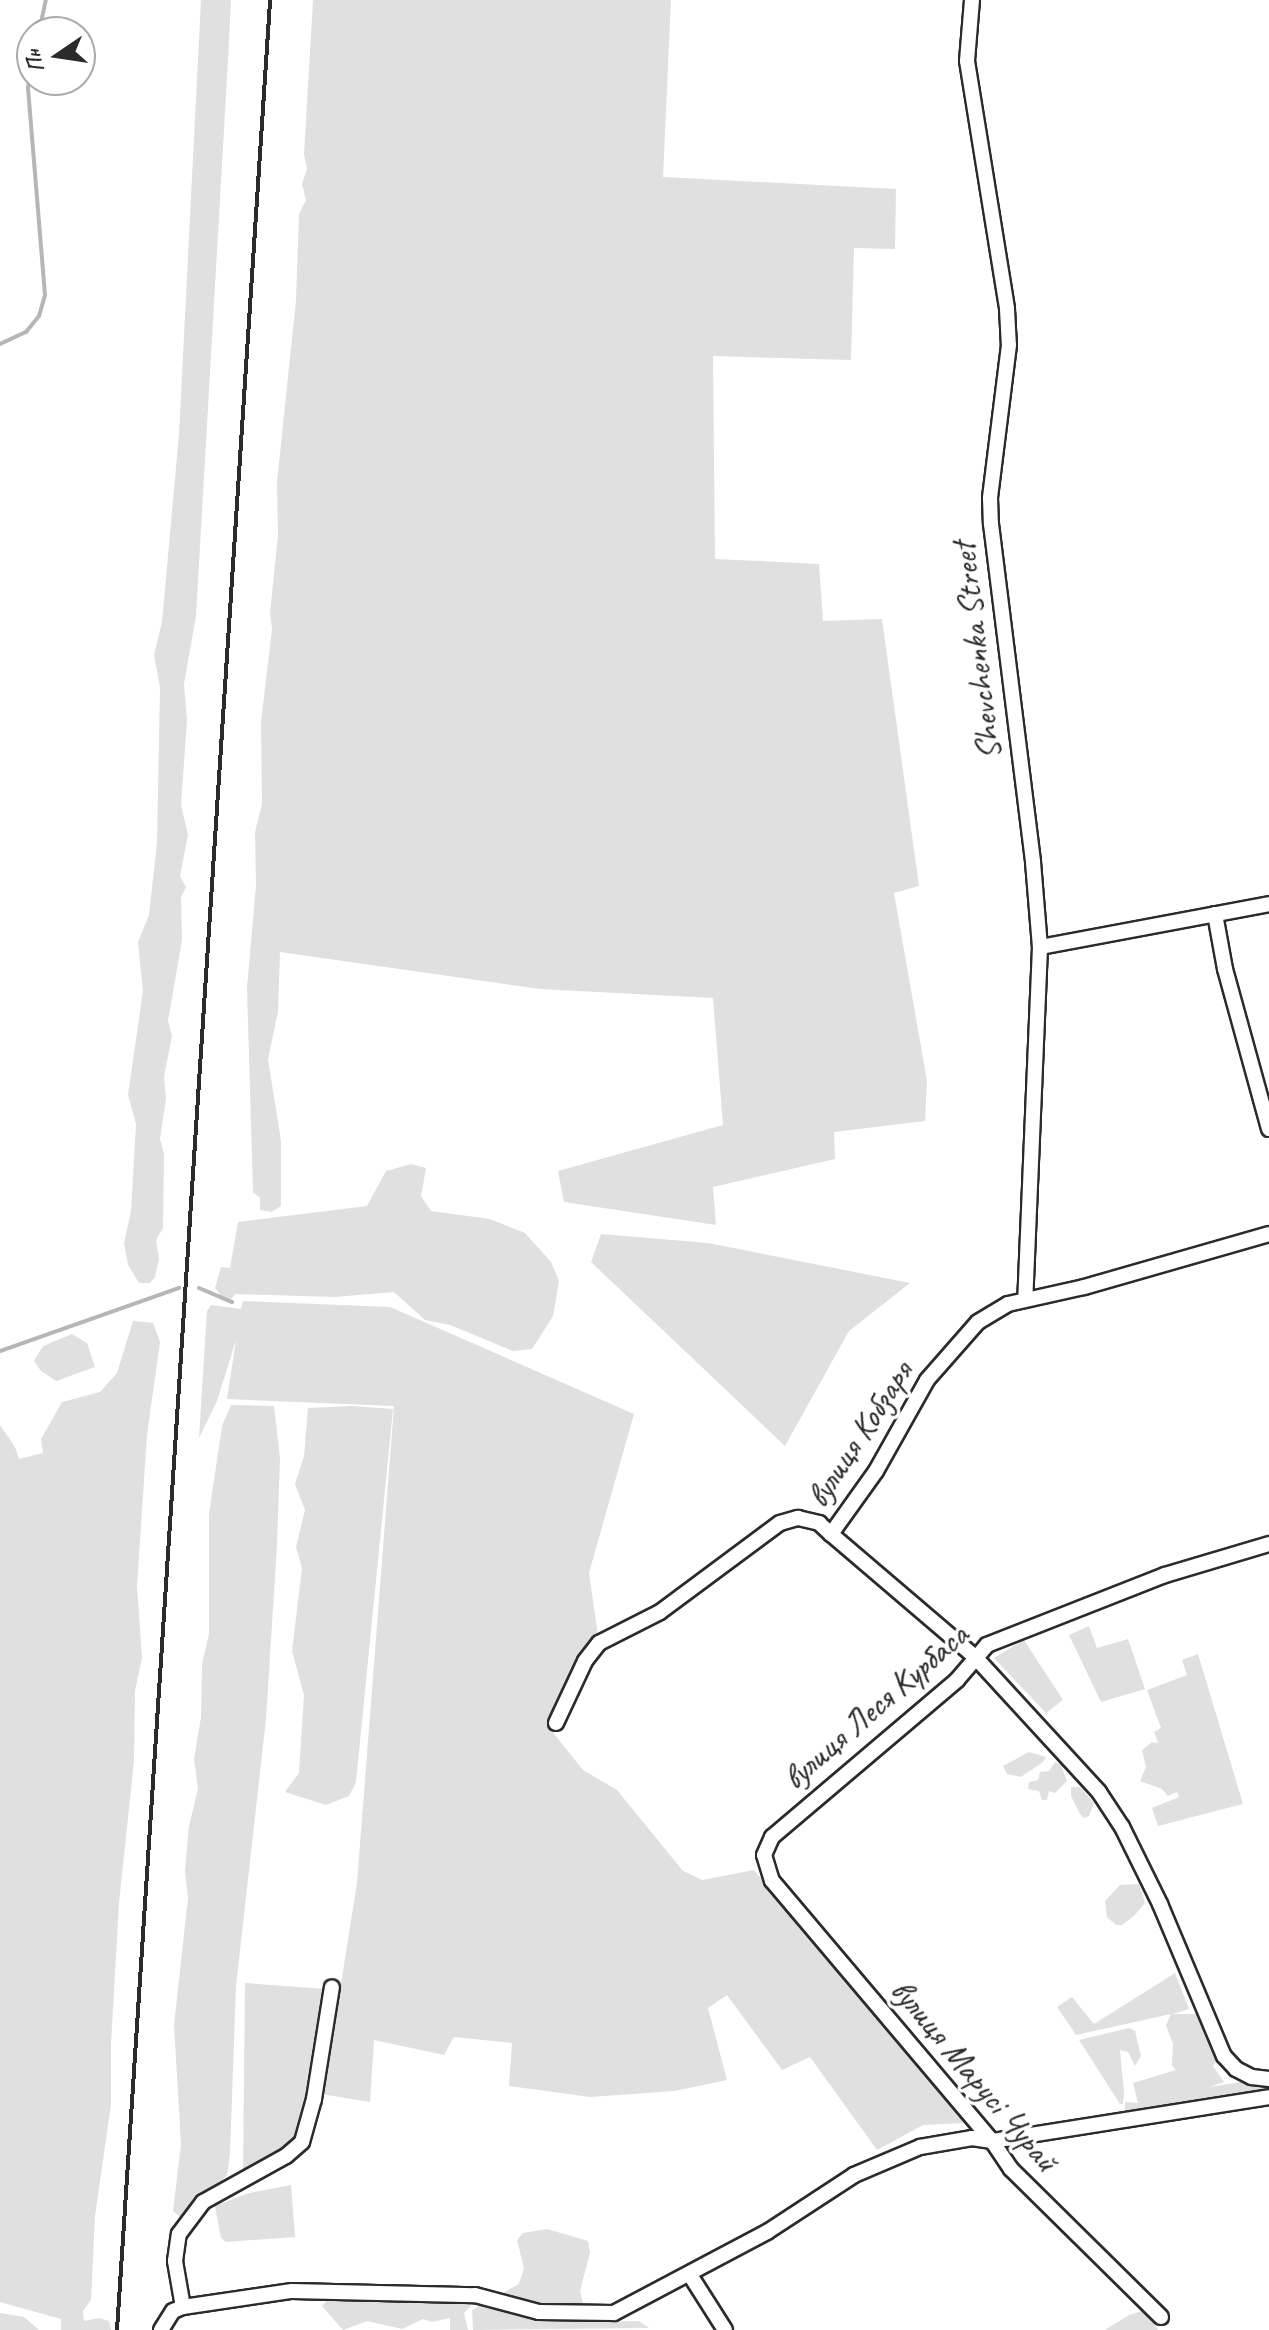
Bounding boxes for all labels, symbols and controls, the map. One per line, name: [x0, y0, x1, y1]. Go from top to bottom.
north arrow: [16, 16, 96, 96]
text: Пн: [18, 47, 51, 75]
street label: Shevchenka Street: [942, 540, 1010, 762]
street label: вулиця Кобзаря: [797, 1353, 921, 1515]
street label: вулиця Леся Курбаса: [775, 1615, 975, 1797]
street label: вулиця Марусі Чурай: [882, 1970, 1068, 2180]

